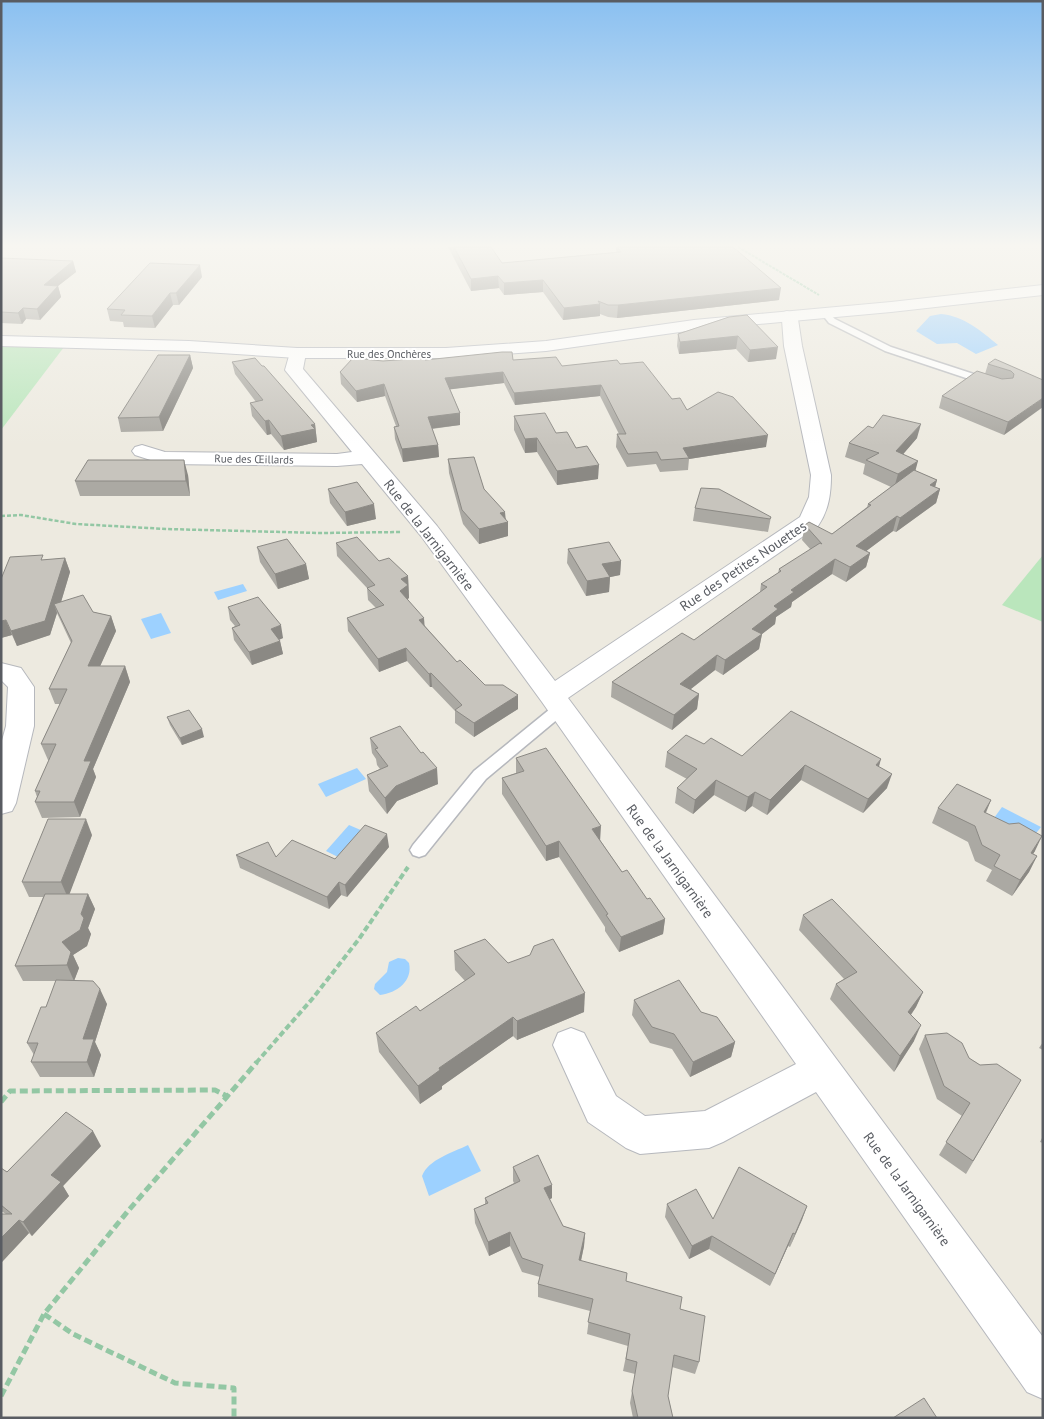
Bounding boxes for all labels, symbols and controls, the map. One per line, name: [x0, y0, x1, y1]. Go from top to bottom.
street label: Rue des Onchères: [347, 347, 431, 361]
street label: Rue des Œillards: [214, 451, 294, 467]
street label: Rue de la Jarnigarnière: [380, 476, 478, 594]
street label: Rue des Petites Nouettes: [676, 517, 810, 615]
street label: Rue de la Jarnigarnière: [623, 800, 717, 922]
street label: Rue de la Jarnigarnière: [860, 1128, 954, 1250]

